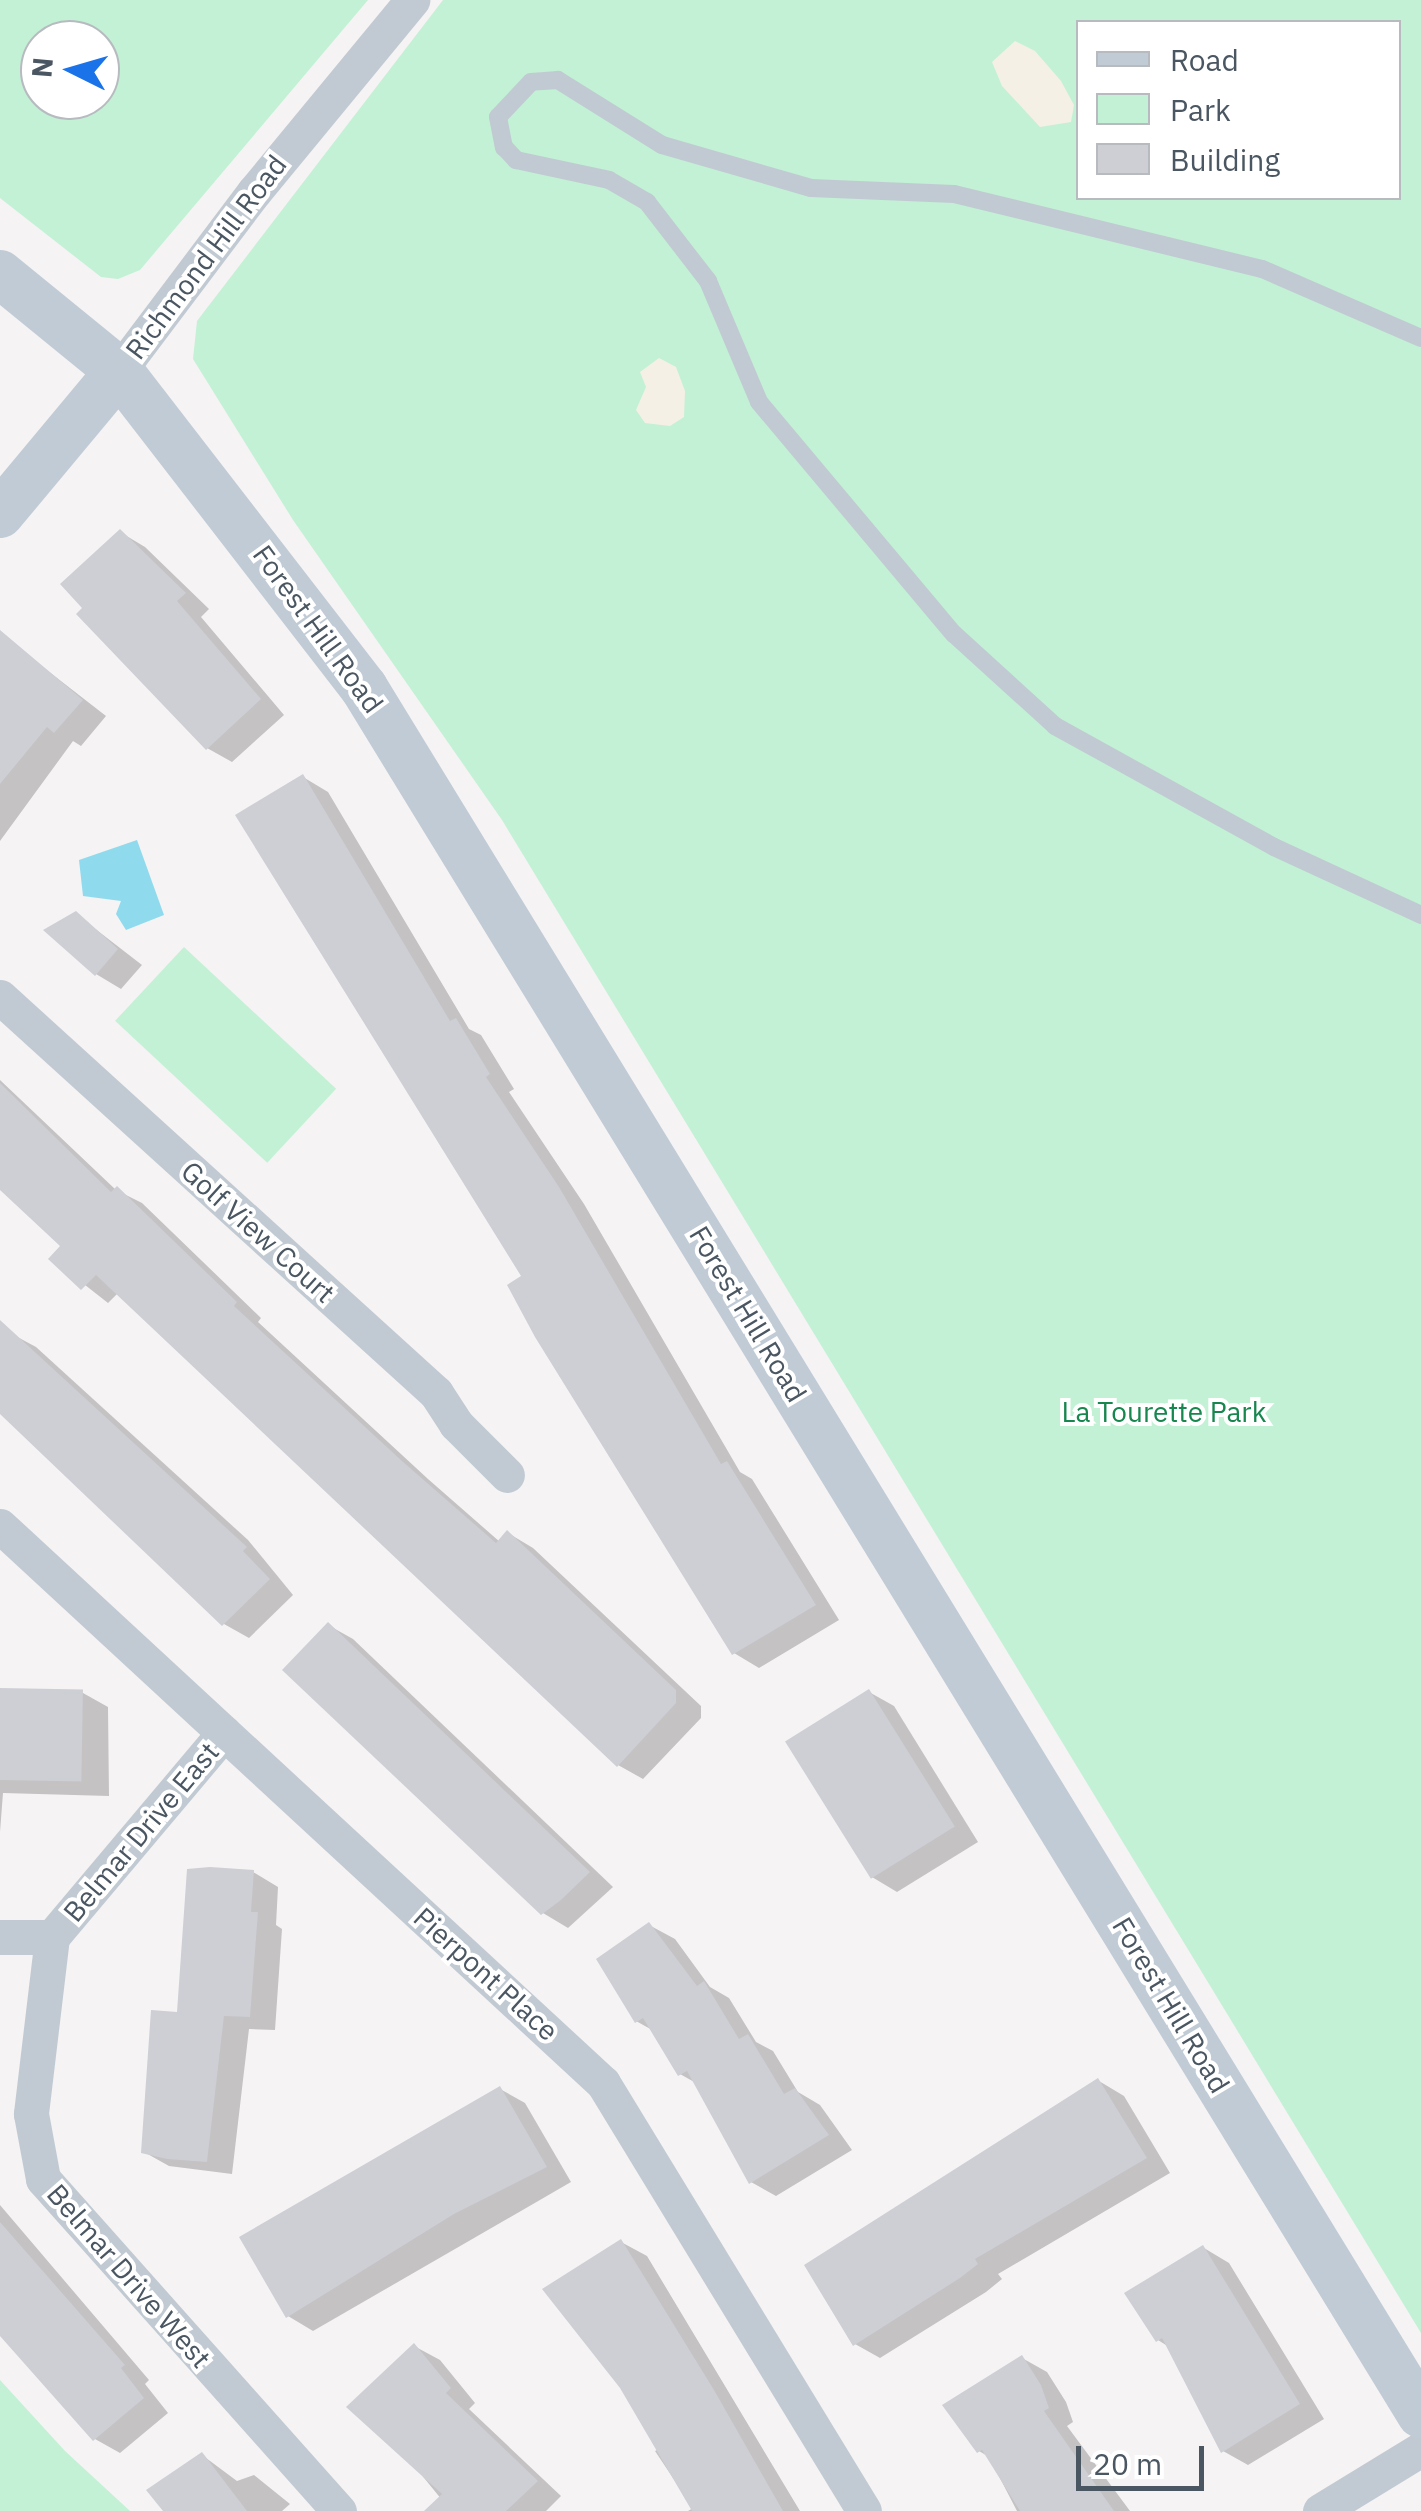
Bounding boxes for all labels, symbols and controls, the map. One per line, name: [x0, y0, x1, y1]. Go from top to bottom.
north arrow: [20, 20, 120, 120]
legend: [1076, 20, 1401, 200]
text: Road: [1170, 40, 1239, 79]
text: N: [22, 56, 61, 79]
text: Park: [1170, 90, 1231, 129]
text: Building: [1170, 140, 1280, 179]
street label: Richmond Hill Road: [118, 148, 294, 366]
street label: Forest Hill Road: [246, 539, 390, 719]
street label: Golf View Court: [174, 1154, 342, 1310]
street label: Forest Hill Road: [682, 1220, 814, 1408]
park label: La Tourette Park: [1062, 1395, 1266, 1429]
street label: Belmar Drive East: [56, 1736, 226, 1928]
street label: Pierpont Place: [407, 1900, 565, 2048]
street label: Forest Hill Road: [1105, 1911, 1237, 2099]
street label: Belmar Drive West: [40, 2177, 218, 2375]
scale bar: [1081, 2426, 1208, 2488]
text: 20 m: [1093, 2444, 1162, 2483]

